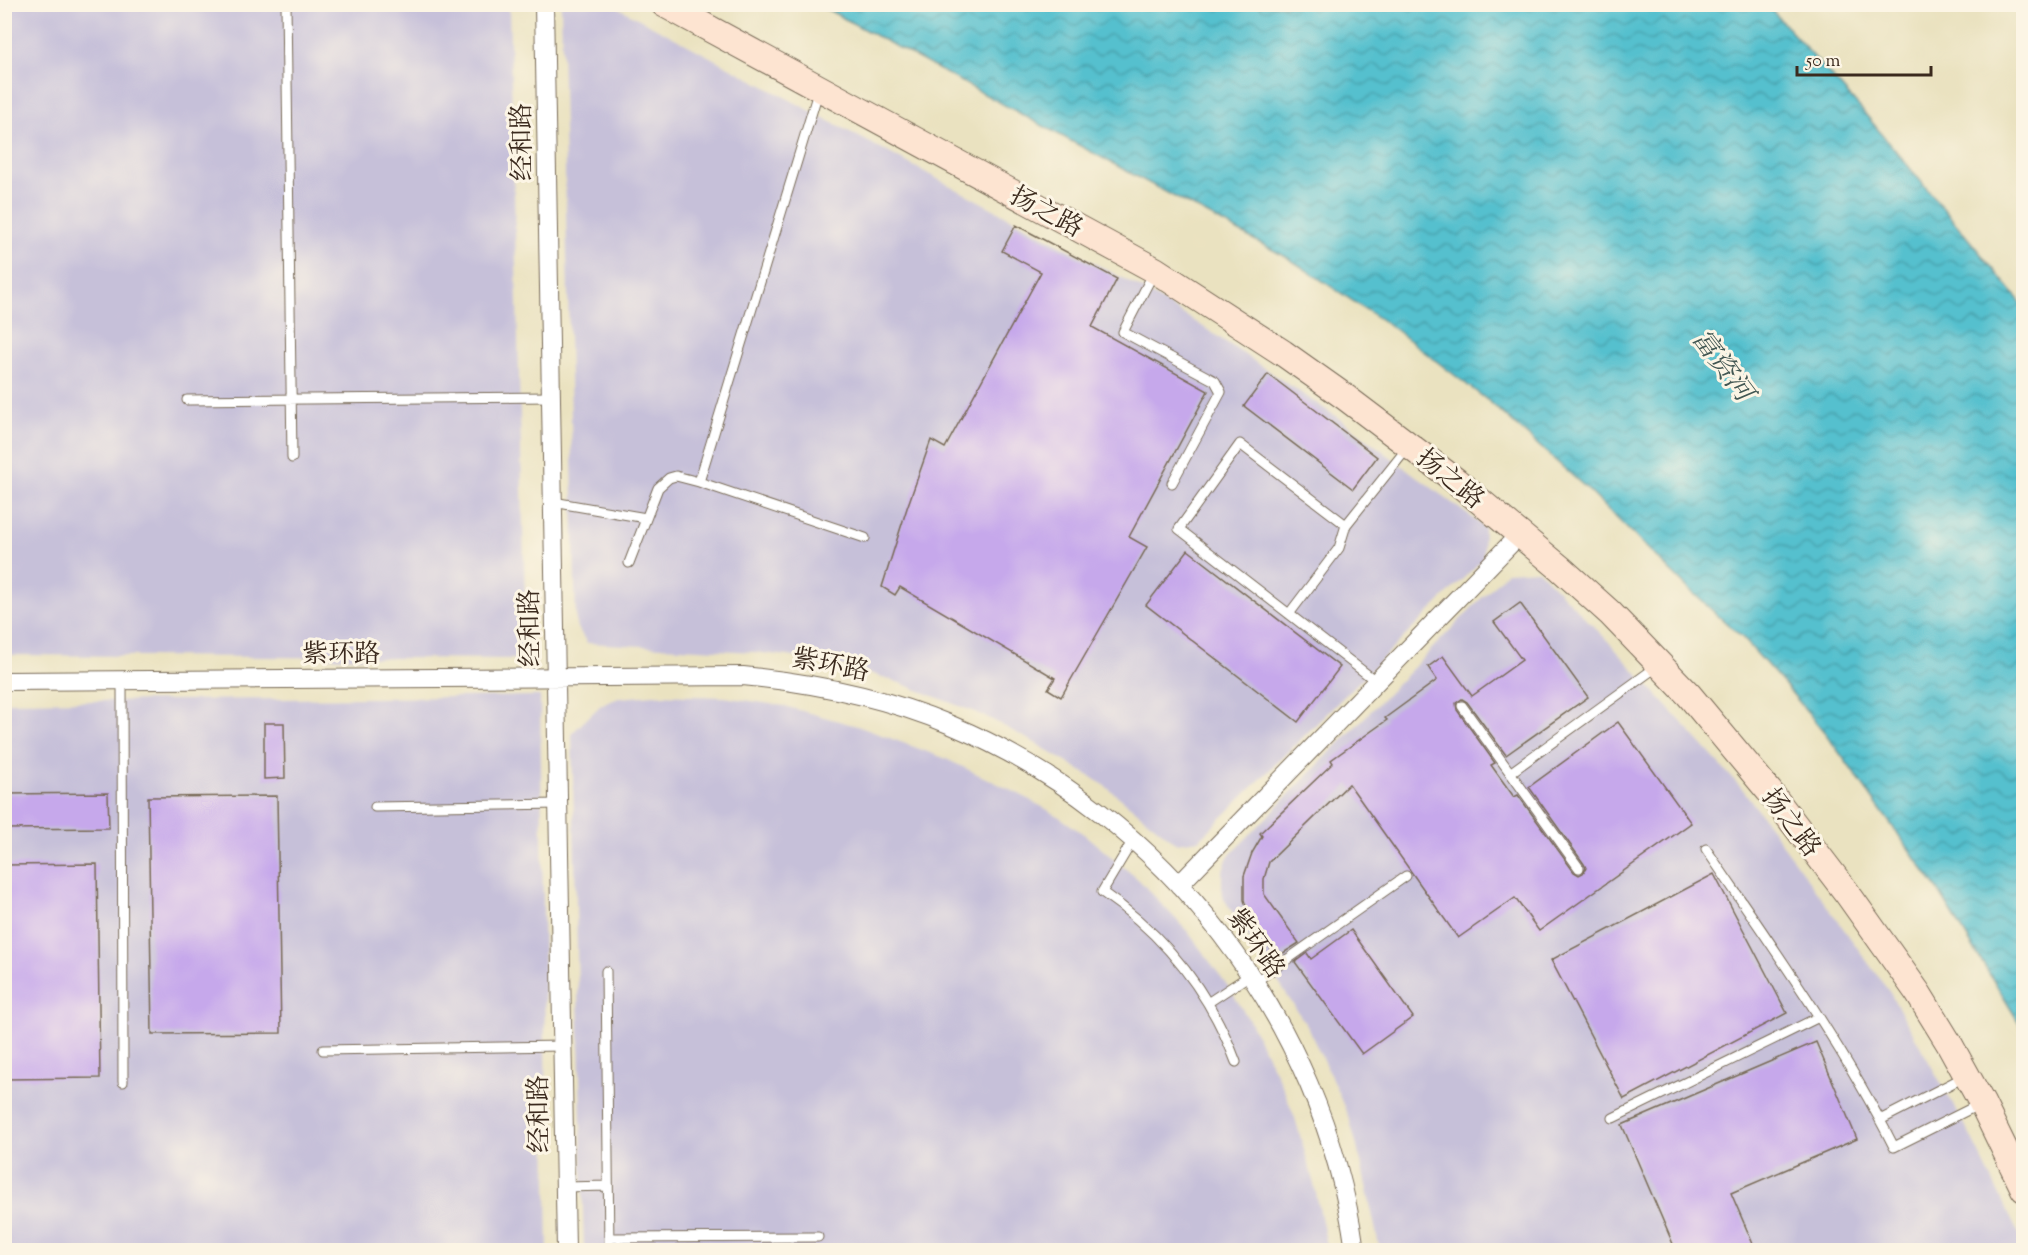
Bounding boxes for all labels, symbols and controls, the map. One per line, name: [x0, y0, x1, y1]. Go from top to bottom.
scale bar: [1797, 39, 1930, 77]
text: 50 m: [1805, 49, 1841, 75]
street label: 经和路: [504, 103, 543, 181]
street label: 扬之路: [1003, 179, 1089, 248]
water label: 富资河: [1681, 322, 1764, 415]
street label: 扬之路: [1407, 441, 1491, 519]
street label: 经和路: [512, 589, 551, 667]
street label: 紫环路: [302, 637, 380, 674]
street label: 紫环路: [789, 641, 872, 692]
street label: 扬之路: [1752, 781, 1828, 866]
street label: 紫环路: [1217, 902, 1292, 987]
street label: 经和路: [521, 1075, 560, 1153]

